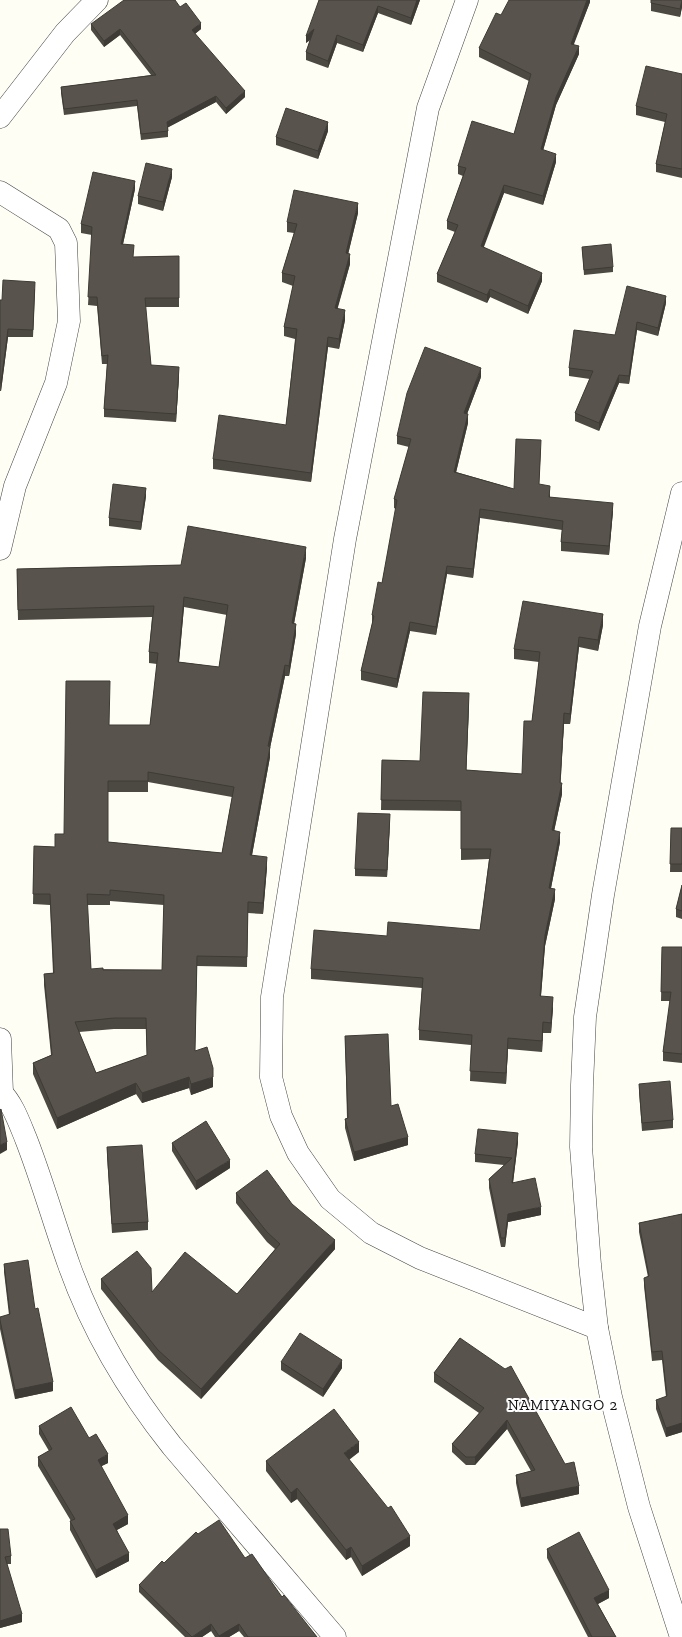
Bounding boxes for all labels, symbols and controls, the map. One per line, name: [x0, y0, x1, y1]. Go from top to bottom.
district label: NAMIYANGO 2: [508, 1396, 618, 1414]

